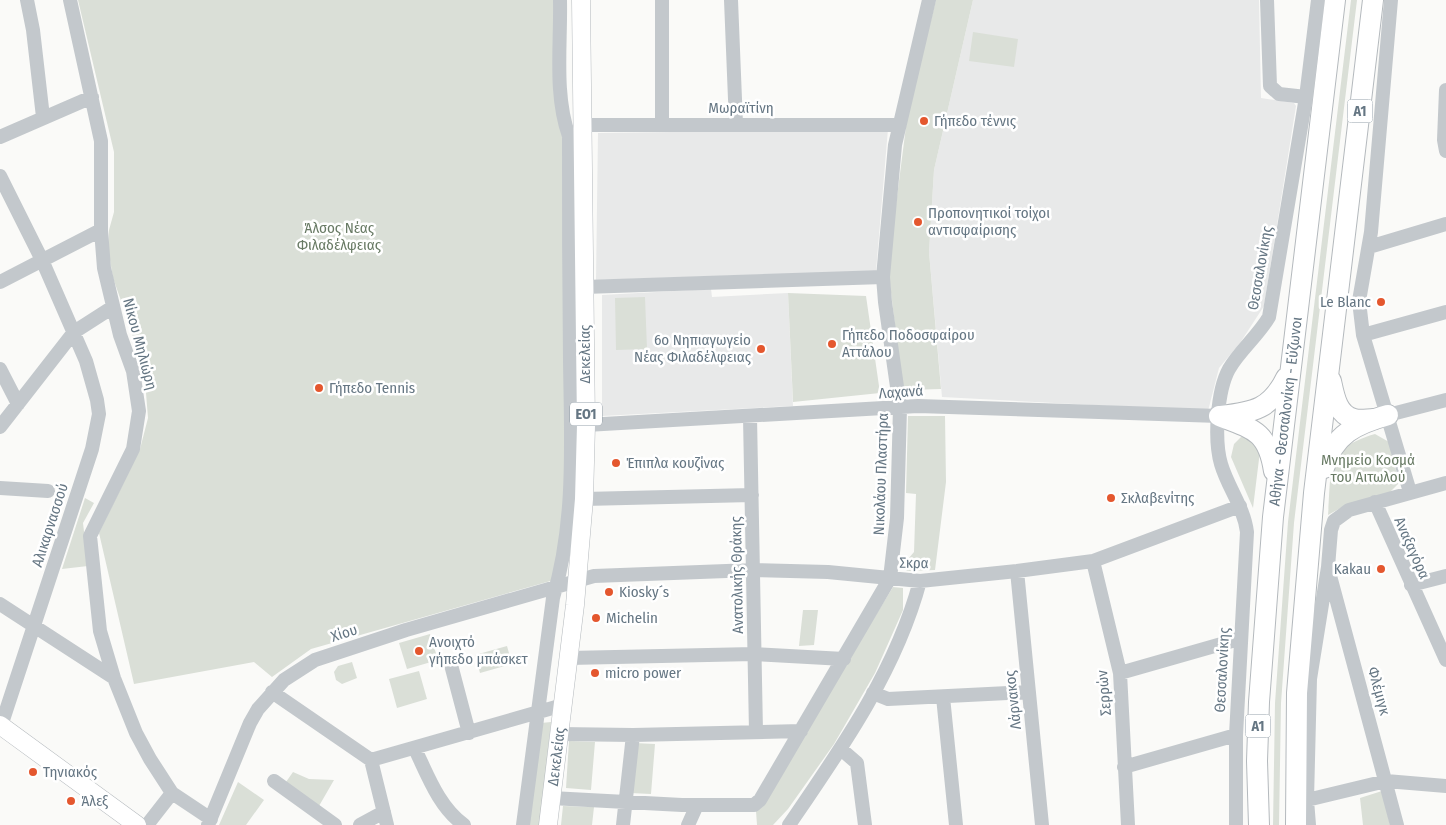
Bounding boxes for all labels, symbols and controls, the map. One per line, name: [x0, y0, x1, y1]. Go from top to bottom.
street label: Μωραϊτίνη: [708, 99, 774, 117]
road number: Α1: [1348, 100, 1372, 122]
place label: Γήπεδο τέννις: [934, 112, 1017, 130]
marker: Γήπεδο τέννις: [918, 115, 930, 127]
place label: Προπονητικοί τοίχοι αντισφαίρισης: [928, 204, 1050, 239]
marker: Προπονητικοί τοίχοι αντισφαίρισης: [912, 216, 924, 228]
park label: Άλσος Νέας Φιλαδέλφειας: [297, 219, 382, 254]
street label: Θεσσαλονίκης: [1244, 224, 1276, 312]
place label: Le Blanc: [1320, 293, 1372, 311]
street label: Νίκου Μηλιώρη: [119, 296, 161, 392]
marker: Le Blanc: [1375, 296, 1387, 308]
street label: Αθήνα - Θεσσαλονίκη - Εύζωνοι: [1265, 316, 1306, 507]
street label: Δεκελείας: [576, 324, 594, 383]
place label: Γήπεδο Ποδοσφαίρου Αττάλου: [842, 326, 975, 361]
place label: 6ο Νηπιαγωγείο Νέας Φιλαδέλφειας: [634, 331, 752, 366]
marker: Γήπεδο Ποδοσφαίρου Αττάλου: [826, 338, 838, 350]
marker: 6ο Νηπιαγωγείο Νέας Φιλαδέλφειας: [755, 343, 767, 355]
place label: Γήπεδο Tennis: [329, 379, 415, 397]
street label: Λαχανά: [878, 381, 924, 403]
marker: Γήπεδο Tennis: [313, 382, 325, 394]
road number: ΕΟ1: [570, 402, 602, 426]
street label: Νικολάου Πλαστήρα: [870, 412, 892, 536]
park label: Μνημείο Κοσμά του Αιτωλού: [1321, 451, 1415, 486]
place label: Έπιπλα κουζίνας: [626, 454, 725, 472]
marker: Έπιπλα κουζίνας: [610, 457, 622, 469]
street label: Αλικαρνασσού: [28, 481, 72, 569]
place label: Σκλαβενίτης: [1121, 489, 1195, 507]
marker: Σκλαβενίτης: [1105, 492, 1117, 504]
street label: Αναξαγόρα: [1390, 514, 1434, 582]
street label: Ανατολικής Θράκης: [727, 515, 747, 634]
street label: Σκρα: [899, 554, 929, 572]
place label: Kakau: [1334, 560, 1371, 578]
marker: Kakau: [1375, 563, 1387, 575]
place label: Kiosky´s: [619, 583, 669, 601]
marker: Kiosky´s: [603, 586, 615, 598]
place label: Michelin: [606, 609, 658, 627]
marker: Michelin: [590, 612, 602, 624]
street label: Χίου: [329, 620, 359, 646]
street label: Θεσσαλονίκης: [1211, 626, 1233, 713]
place label: Ανοιχτό γήπεδο μπάσκετ: [428, 633, 529, 668]
marker: Ανοιχτό γήπεδο μπάσκετ: [413, 645, 425, 657]
place label: micro power: [605, 664, 682, 682]
street label: Φλέμιγκ: [1364, 665, 1394, 718]
marker: micro power: [589, 667, 601, 679]
street label: Λάρνακος: [1001, 669, 1025, 731]
street label: Σερρών: [1093, 669, 1115, 717]
road number: Α1: [1246, 714, 1270, 738]
street label: Δεκελείας: [544, 725, 569, 787]
place label: Τηνιακός: [43, 763, 98, 781]
marker: Τηνιακός: [27, 766, 39, 778]
place label: Άλεξ: [81, 792, 109, 810]
marker: Άλεξ: [65, 795, 77, 807]

